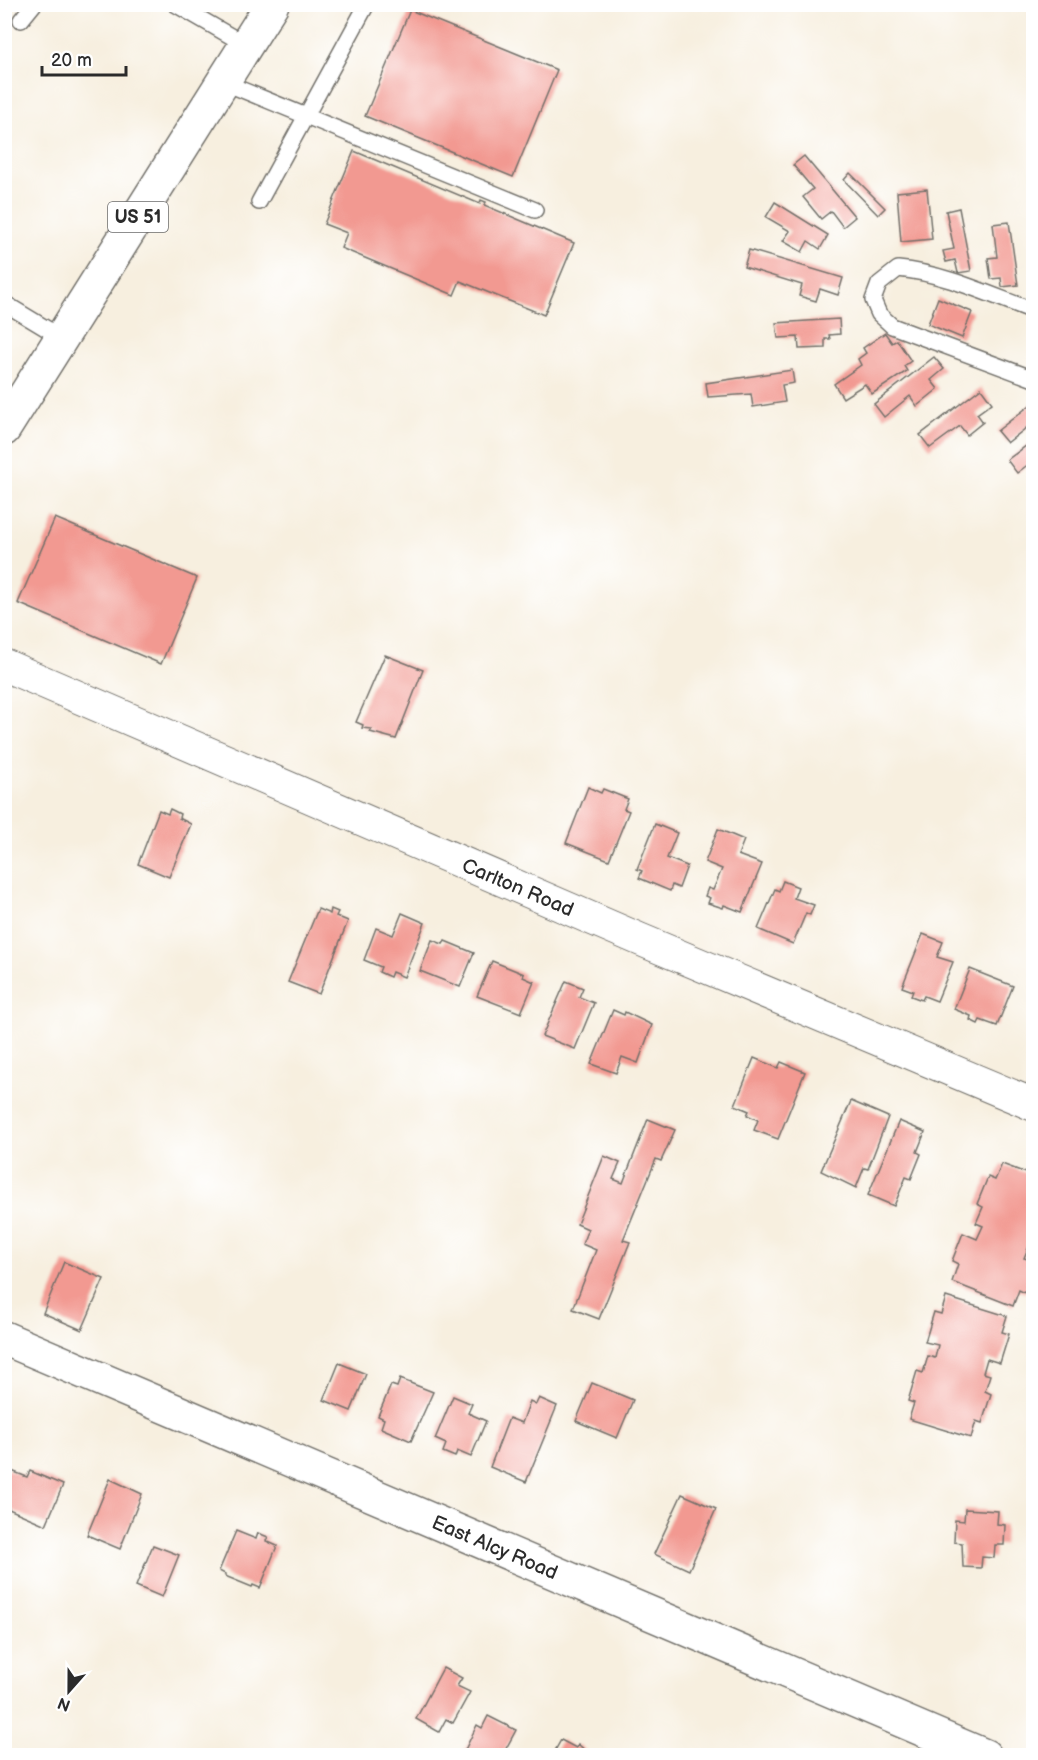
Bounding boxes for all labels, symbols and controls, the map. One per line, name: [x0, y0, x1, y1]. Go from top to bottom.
scale bar: [42, 39, 126, 77]
text: 20 m: [51, 50, 92, 71]
road number: US 51: [108, 202, 168, 232]
street label: Carlton Road: [458, 854, 577, 922]
street label: East Alcy Road: [428, 1511, 561, 1585]
north arrow: [39, 1661, 99, 1721]
text: N: [55, 1693, 73, 1715]

